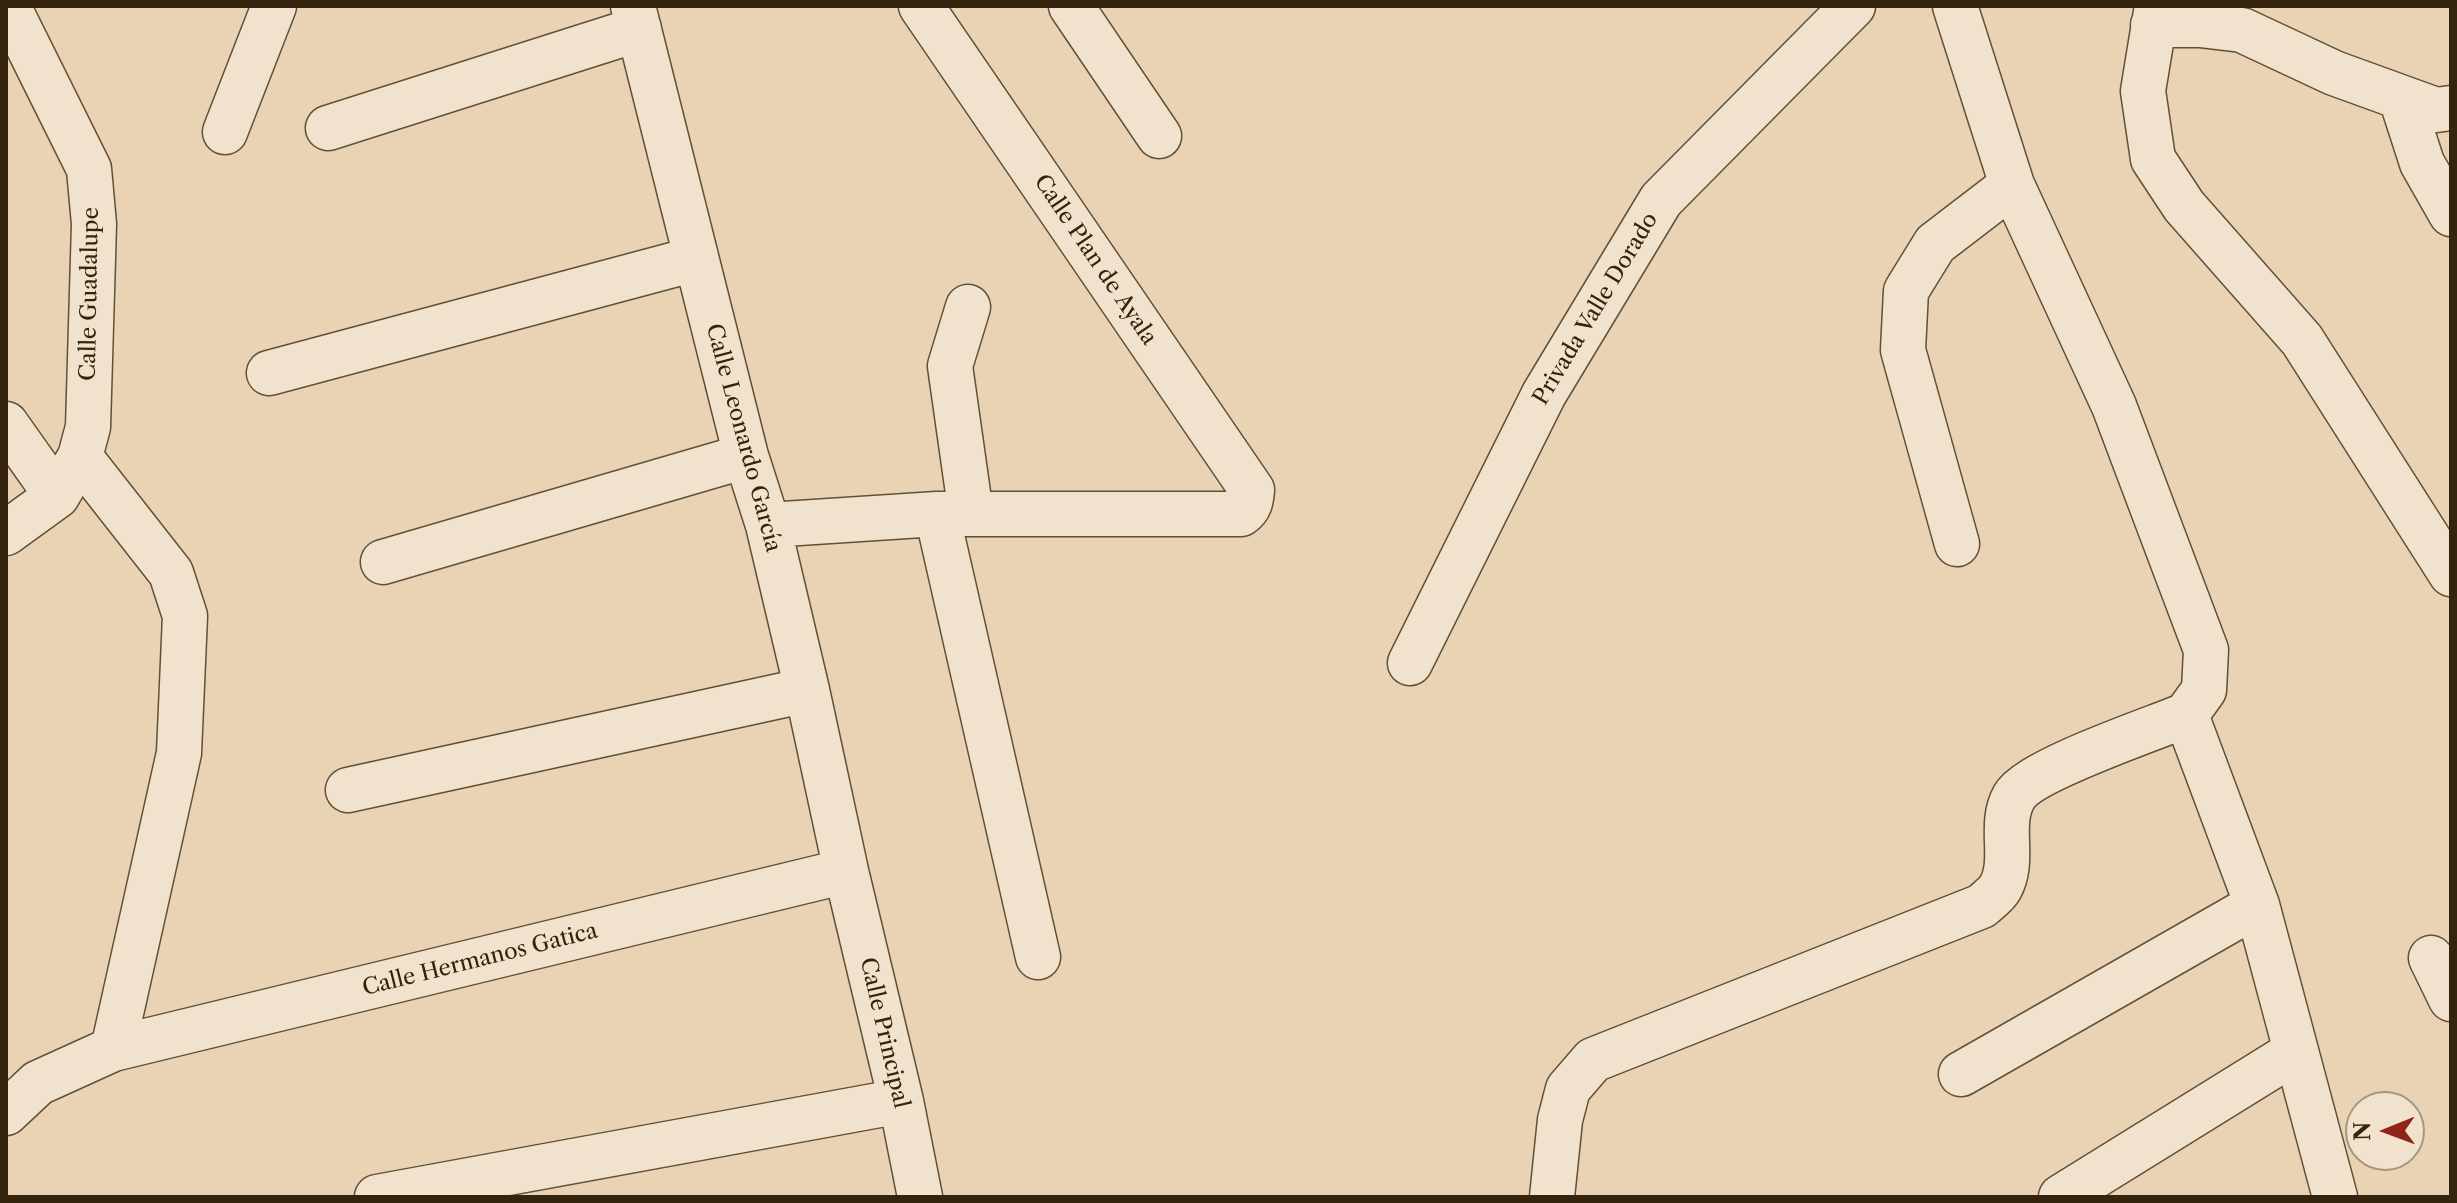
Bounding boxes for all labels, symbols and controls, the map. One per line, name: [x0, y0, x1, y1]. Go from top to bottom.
street label: Calle Plan de Ayala: [1028, 170, 1162, 350]
street label: Calle Guadalupe: [75, 207, 105, 381]
street label: Privada Valle Dorado: [1528, 208, 1664, 410]
street label: Calle Leonardo García: [700, 321, 786, 555]
street label: Calle Hermanos Gatica: [360, 918, 600, 1002]
street label: Calle Principal: [854, 955, 914, 1111]
north arrow: [2345, 1091, 2425, 1171]
text: N: [2349, 1122, 2376, 1141]

